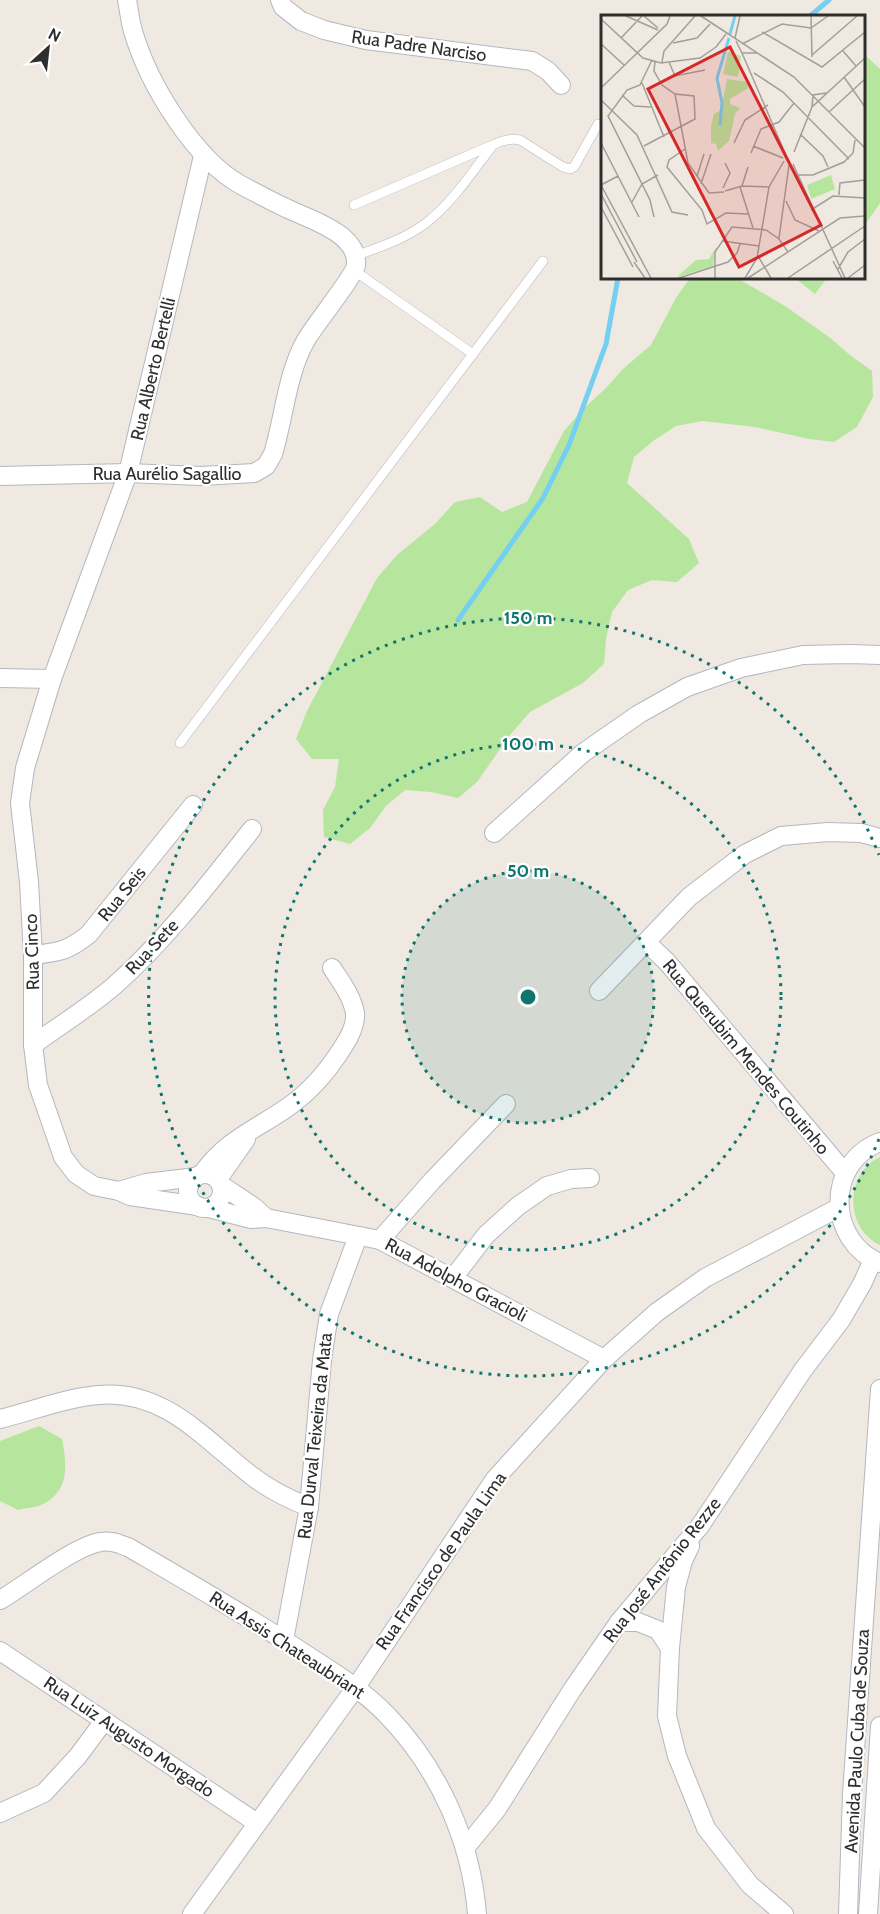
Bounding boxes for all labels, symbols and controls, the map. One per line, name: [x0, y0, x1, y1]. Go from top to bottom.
inset map: [601, 15, 865, 279]
north arrow: [18, 18, 78, 78]
text: N: [45, 24, 64, 46]
street label: Rua Padre Narciso: [350, 26, 488, 66]
street label: Rua Alberto Bertelli: [126, 295, 180, 443]
street label: Rua Aurélio Sagallio: [93, 463, 241, 485]
text: 150 m: [504, 607, 552, 629]
text: 100 m: [502, 733, 554, 755]
text: 50 m: [507, 860, 549, 882]
street label: Rua Seis: [93, 862, 151, 926]
street label: Rua Cinco: [20, 913, 44, 990]
street label: Rua Sete: [121, 915, 183, 979]
street label: Rua Querubim Mendes Coutinho: [658, 955, 834, 1159]
centre of rings: [518, 987, 538, 1007]
street label: Rua Adolpho Gracioli: [381, 1233, 531, 1327]
street label: Rua Durval Teixeira da Mata: [293, 1331, 337, 1540]
street label: Rua Francisco de Paula Lima: [371, 1467, 511, 1654]
street label: Rua José Antônio Rezze: [598, 1493, 726, 1647]
street label: Rua Assis Chateaubriant: [205, 1587, 369, 1703]
street label: Avenida Paulo Cuba de Souza: [840, 1628, 874, 1854]
street label: Rua Luiz Augusto Morgado: [40, 1672, 219, 1802]

